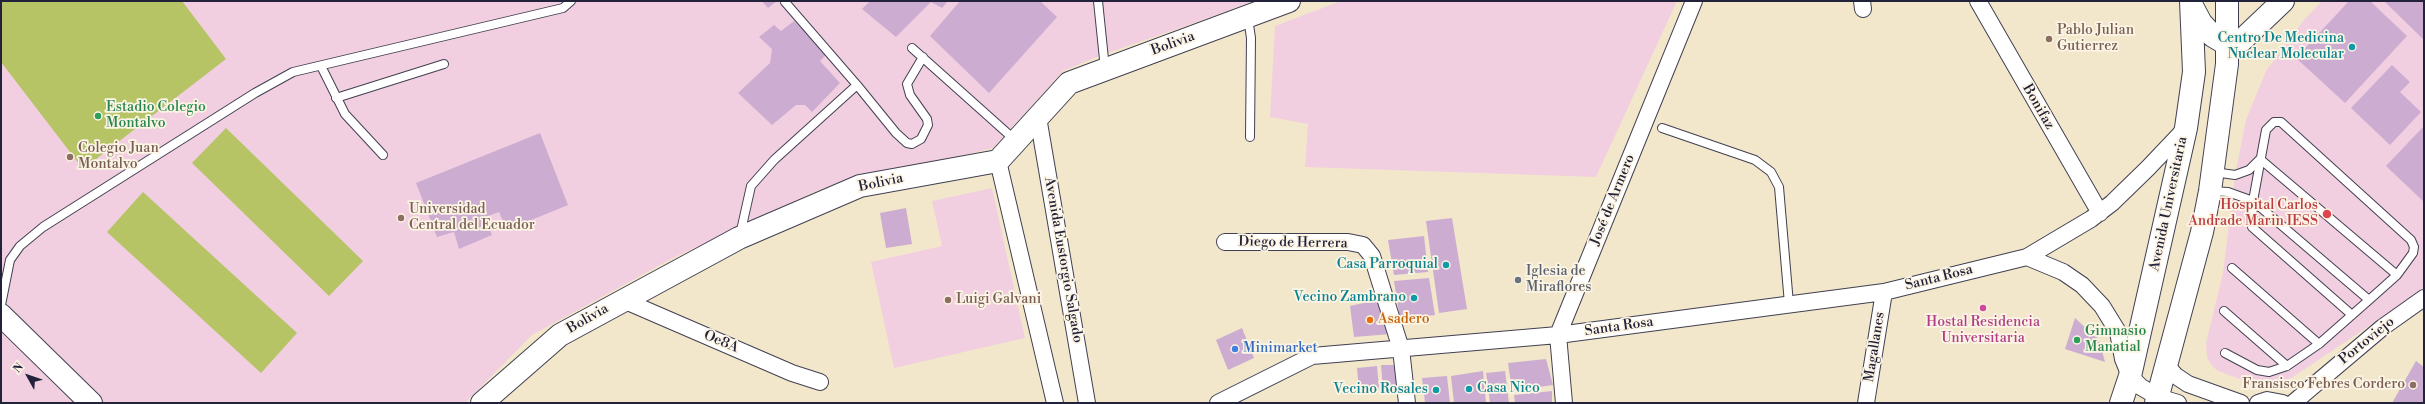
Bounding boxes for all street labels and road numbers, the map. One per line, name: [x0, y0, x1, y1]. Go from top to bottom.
street label: Bolivia: [1149, 28, 1197, 60]
street label: Bonifaz: [2018, 81, 2058, 133]
street label: Avenida Universitaria: [2147, 135, 2191, 273]
street label: José de Armero: [1587, 152, 1639, 248]
street label: Bolivia: [857, 170, 905, 196]
street label: Avenida Eustorgio Salgado: [1040, 176, 1086, 344]
street label: Diego de Herrera: [1238, 234, 1348, 252]
street label: Santa Rosa: [1903, 261, 1975, 295]
street label: Bolivia: [564, 300, 612, 338]
street label: Magallanes: [1861, 311, 1889, 383]
street label: Santa Rosa: [1584, 314, 1654, 340]
street label: Portoviejo: [2336, 314, 2398, 368]
street label: Oe8A: [701, 327, 741, 357]

